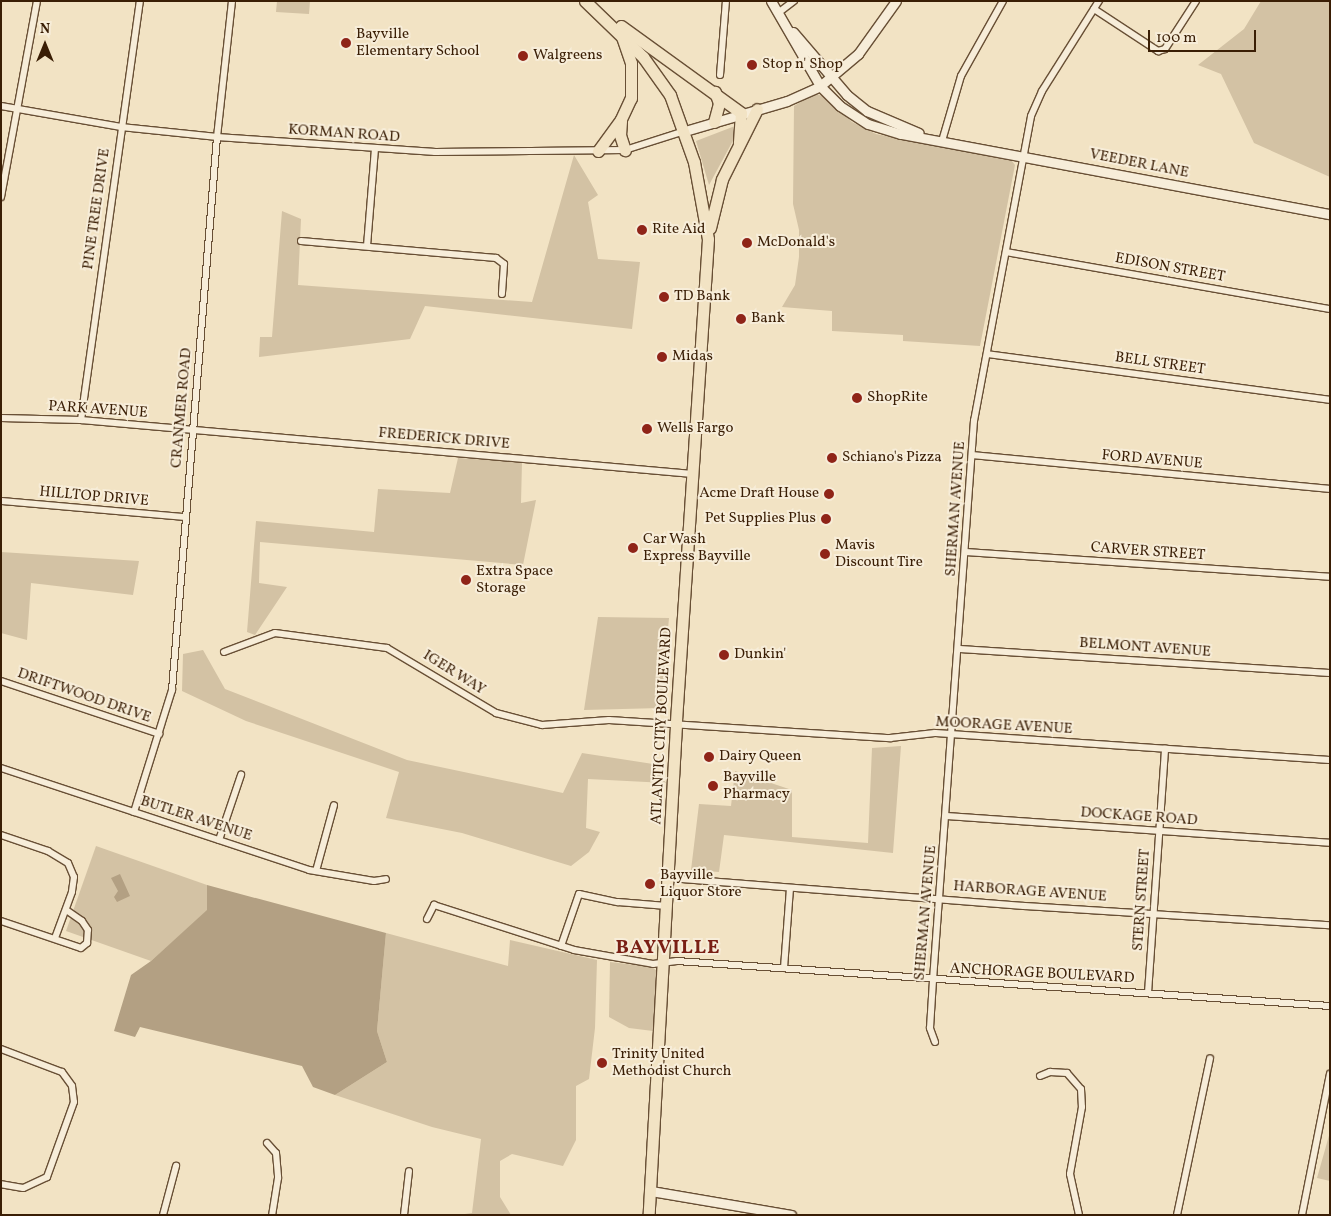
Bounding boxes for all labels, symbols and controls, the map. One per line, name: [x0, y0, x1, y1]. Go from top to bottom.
north arrow: [20, 20, 70, 70]
text: N: [40, 20, 50, 39]
scale bar: [1151, 20, 1258, 52]
place label: Bayville Elementary School: [356, 25, 480, 60]
text: 100 m: [1156, 28, 1196, 49]
marker: Bayville Elementary School: [340, 37, 352, 49]
place label: Walgreens: [533, 47, 602, 65]
marker: Walgreens: [517, 50, 529, 62]
place label: Stop n' Shop: [762, 56, 843, 74]
marker: Stop n' Shop: [746, 59, 758, 71]
street label: KORMAN ROAD: [287, 121, 401, 147]
street label: VEEDER LANE: [1088, 146, 1190, 182]
street label: PINE TREE DRIVE: [80, 147, 114, 271]
place label: Rite Aid: [652, 221, 706, 239]
marker: Rite Aid: [636, 224, 648, 236]
place label: McDonald's: [757, 234, 835, 252]
marker: McDonald's: [741, 237, 753, 249]
street label: EDISON STREET: [1114, 249, 1226, 287]
place label: TD Bank: [674, 288, 730, 306]
marker: TD Bank: [658, 291, 670, 303]
place label: Bank: [751, 310, 785, 328]
marker: Bank: [735, 313, 747, 325]
street label: CRANMER ROAD: [168, 347, 196, 469]
place label: Midas: [672, 348, 713, 366]
street label: BELL STREET: [1114, 349, 1206, 379]
marker: Midas: [656, 351, 668, 363]
place label: ShopRite: [867, 389, 928, 407]
marker: ShopRite: [851, 392, 863, 404]
street label: PARK AVENUE: [48, 398, 148, 422]
place label: Wells Fargo: [657, 420, 733, 438]
marker: Wells Fargo: [641, 423, 653, 435]
street label: FREDERICK DRIVE: [377, 424, 511, 454]
street label: SHERMAN AVENUE: [942, 441, 970, 577]
street label: FORD AVENUE: [1101, 447, 1203, 473]
place label: Schiano's Pizza: [842, 449, 942, 467]
marker: Schiano's Pizza: [826, 452, 838, 464]
street label: HILLTOP DRIVE: [38, 483, 150, 511]
place label: Acme Draft House: [699, 485, 819, 503]
marker: Acme Draft House: [823, 488, 835, 500]
place label: Pet Supplies Plus: [705, 510, 816, 528]
marker: Pet Supplies Plus: [820, 513, 832, 525]
place label: Car Wash Express Bayville: [643, 530, 751, 565]
place label: Mavis Discount Tire: [835, 536, 923, 571]
street label: CARVER STREET: [1090, 539, 1206, 565]
marker: Car Wash Express Bayville: [627, 542, 639, 554]
marker: Mavis Discount Tire: [819, 548, 831, 560]
place label: Extra Space Storage: [476, 562, 553, 597]
marker: Extra Space Storage: [460, 574, 472, 586]
street label: ATLANTIC CITY BOULEVARD: [648, 627, 676, 825]
street label: BELMONT AVENUE: [1078, 634, 1212, 662]
place label: Dunkin': [734, 646, 786, 664]
street label: IGER WAY: [419, 647, 489, 699]
marker: Dunkin': [718, 649, 730, 661]
street label: DRIFTWOOD DRIVE: [15, 665, 153, 727]
street label: MOORAGE AVENUE: [935, 713, 1073, 739]
place label: Dairy Queen: [719, 748, 802, 766]
marker: Dairy Queen: [703, 751, 715, 763]
place label: Bayville Pharmacy: [723, 768, 790, 803]
marker: Bayville Pharmacy: [707, 780, 719, 792]
street label: BUTLER AVENUE: [138, 792, 254, 846]
street label: DOCKAGE ROAD: [1080, 804, 1198, 830]
street label: SHERMAN AVENUE: [911, 845, 941, 981]
street label: STERN STREET: [1129, 848, 1155, 952]
place label: Bayville Liquor Store: [660, 866, 742, 901]
marker: Bayville Liquor Store: [644, 878, 656, 890]
street label: HARBORAGE AVENUE: [953, 878, 1107, 906]
district label: BAYVILLE: [615, 936, 721, 960]
street label: ANCHORAGE BOULEVARD: [949, 960, 1135, 988]
place label: Trinity United Methodist Church: [612, 1045, 731, 1080]
marker: Trinity United Methodist Church: [596, 1057, 608, 1069]

